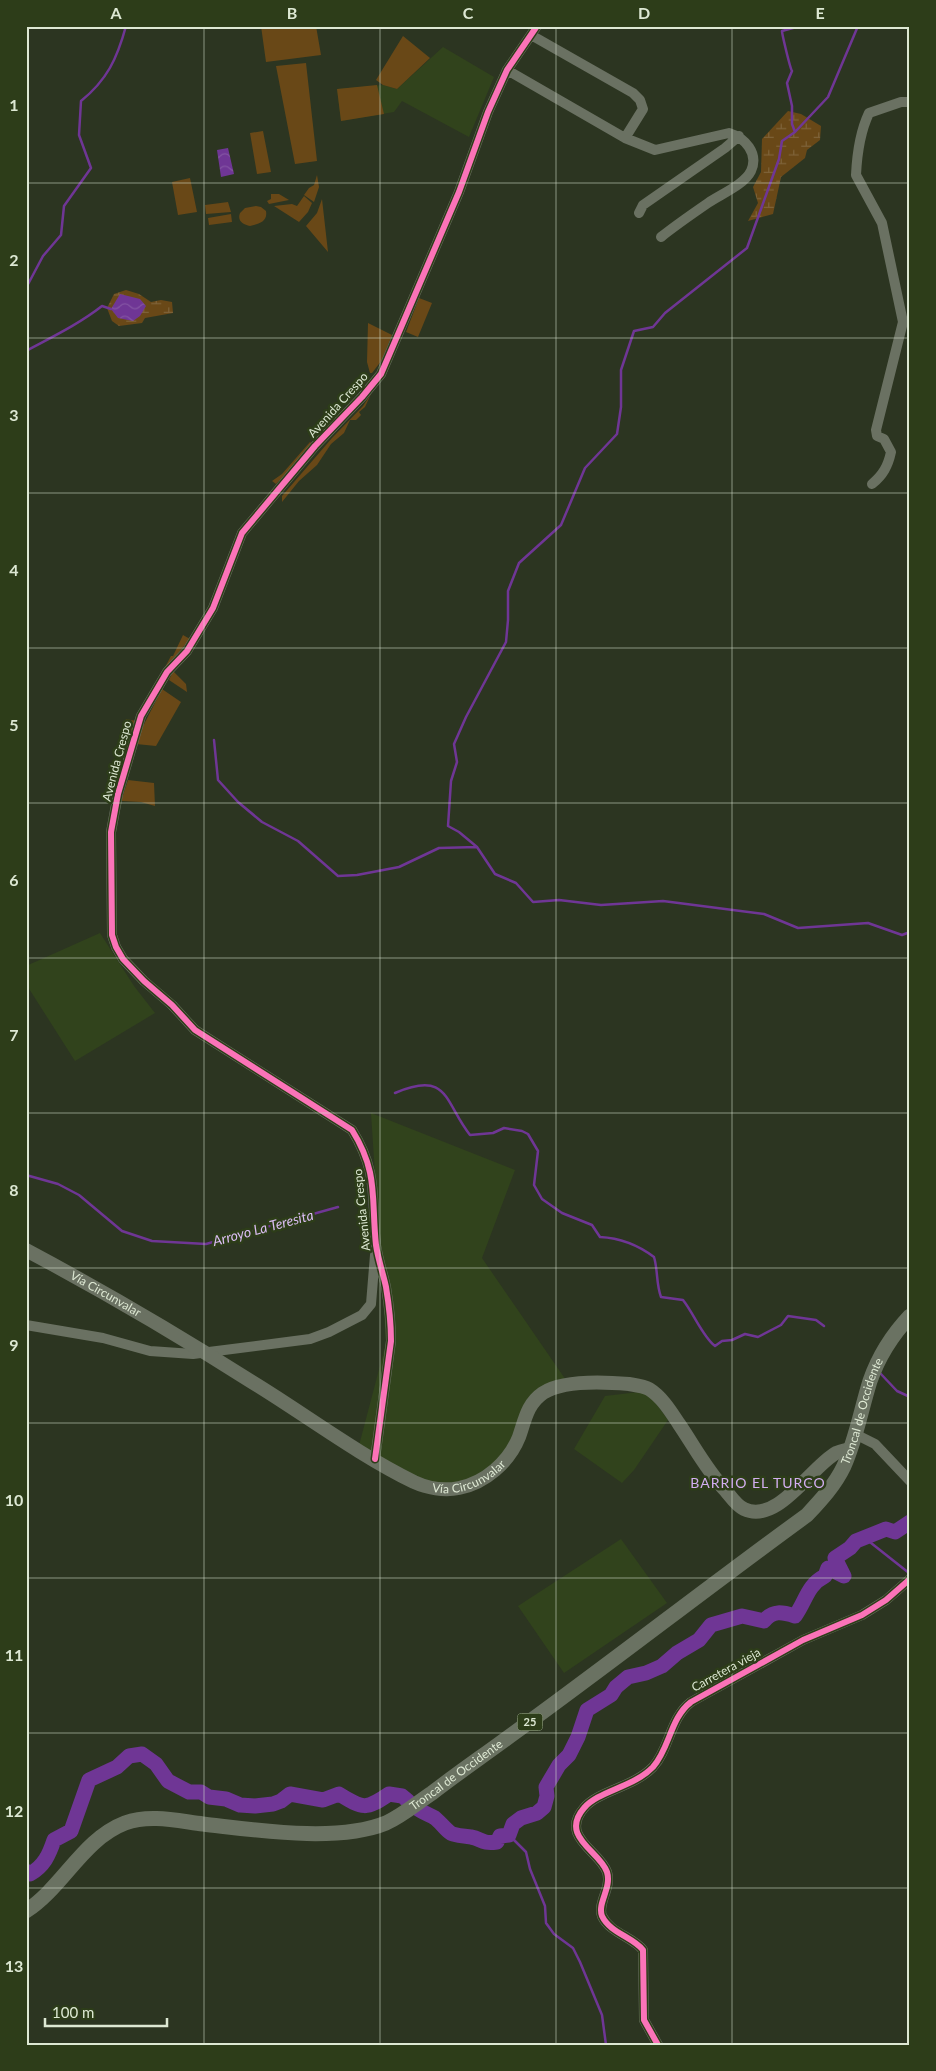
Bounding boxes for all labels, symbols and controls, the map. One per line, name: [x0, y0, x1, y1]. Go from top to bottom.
text: A: [109, 3, 122, 22]
text: B: [287, 3, 297, 22]
text: C: [463, 3, 474, 22]
text: D: [638, 3, 650, 22]
text: E: [815, 3, 825, 22]
text: 1: [9, 95, 19, 114]
text: 2: [9, 250, 19, 269]
street label: Avenida Crespo: [304, 369, 371, 440]
text: 3: [9, 405, 19, 424]
text: 4: [9, 560, 19, 579]
text: 5: [9, 715, 19, 734]
street label: Avenida Crespo: [99, 719, 134, 803]
text: 6: [9, 870, 19, 889]
text: 7: [9, 1025, 19, 1044]
street label: Avenida Crespo: [350, 1168, 373, 1252]
text: 8: [9, 1180, 19, 1199]
water label: Arroyo La Teresita: [210, 1206, 315, 1249]
street label: Vía Circunvalar: [68, 1268, 145, 1320]
text: 9: [9, 1335, 19, 1354]
street label: Troncal de Occidente: [837, 1355, 886, 1467]
street label: Vía Circunvalar: [431, 1456, 509, 1496]
district label: BARRIO EL TURCO: [690, 1474, 826, 1491]
text: 10: [5, 1490, 23, 1509]
street label: Carretera vieja: [689, 1644, 763, 1695]
text: 11: [5, 1645, 23, 1664]
road number: 25: [518, 1714, 542, 1730]
street label: Troncal de Occidente: [406, 1736, 505, 1813]
text: 12: [5, 1801, 23, 1820]
text: 13: [5, 1956, 23, 1975]
scale bar: [45, 1996, 168, 2028]
text: 100 m: [52, 2003, 94, 2021]

